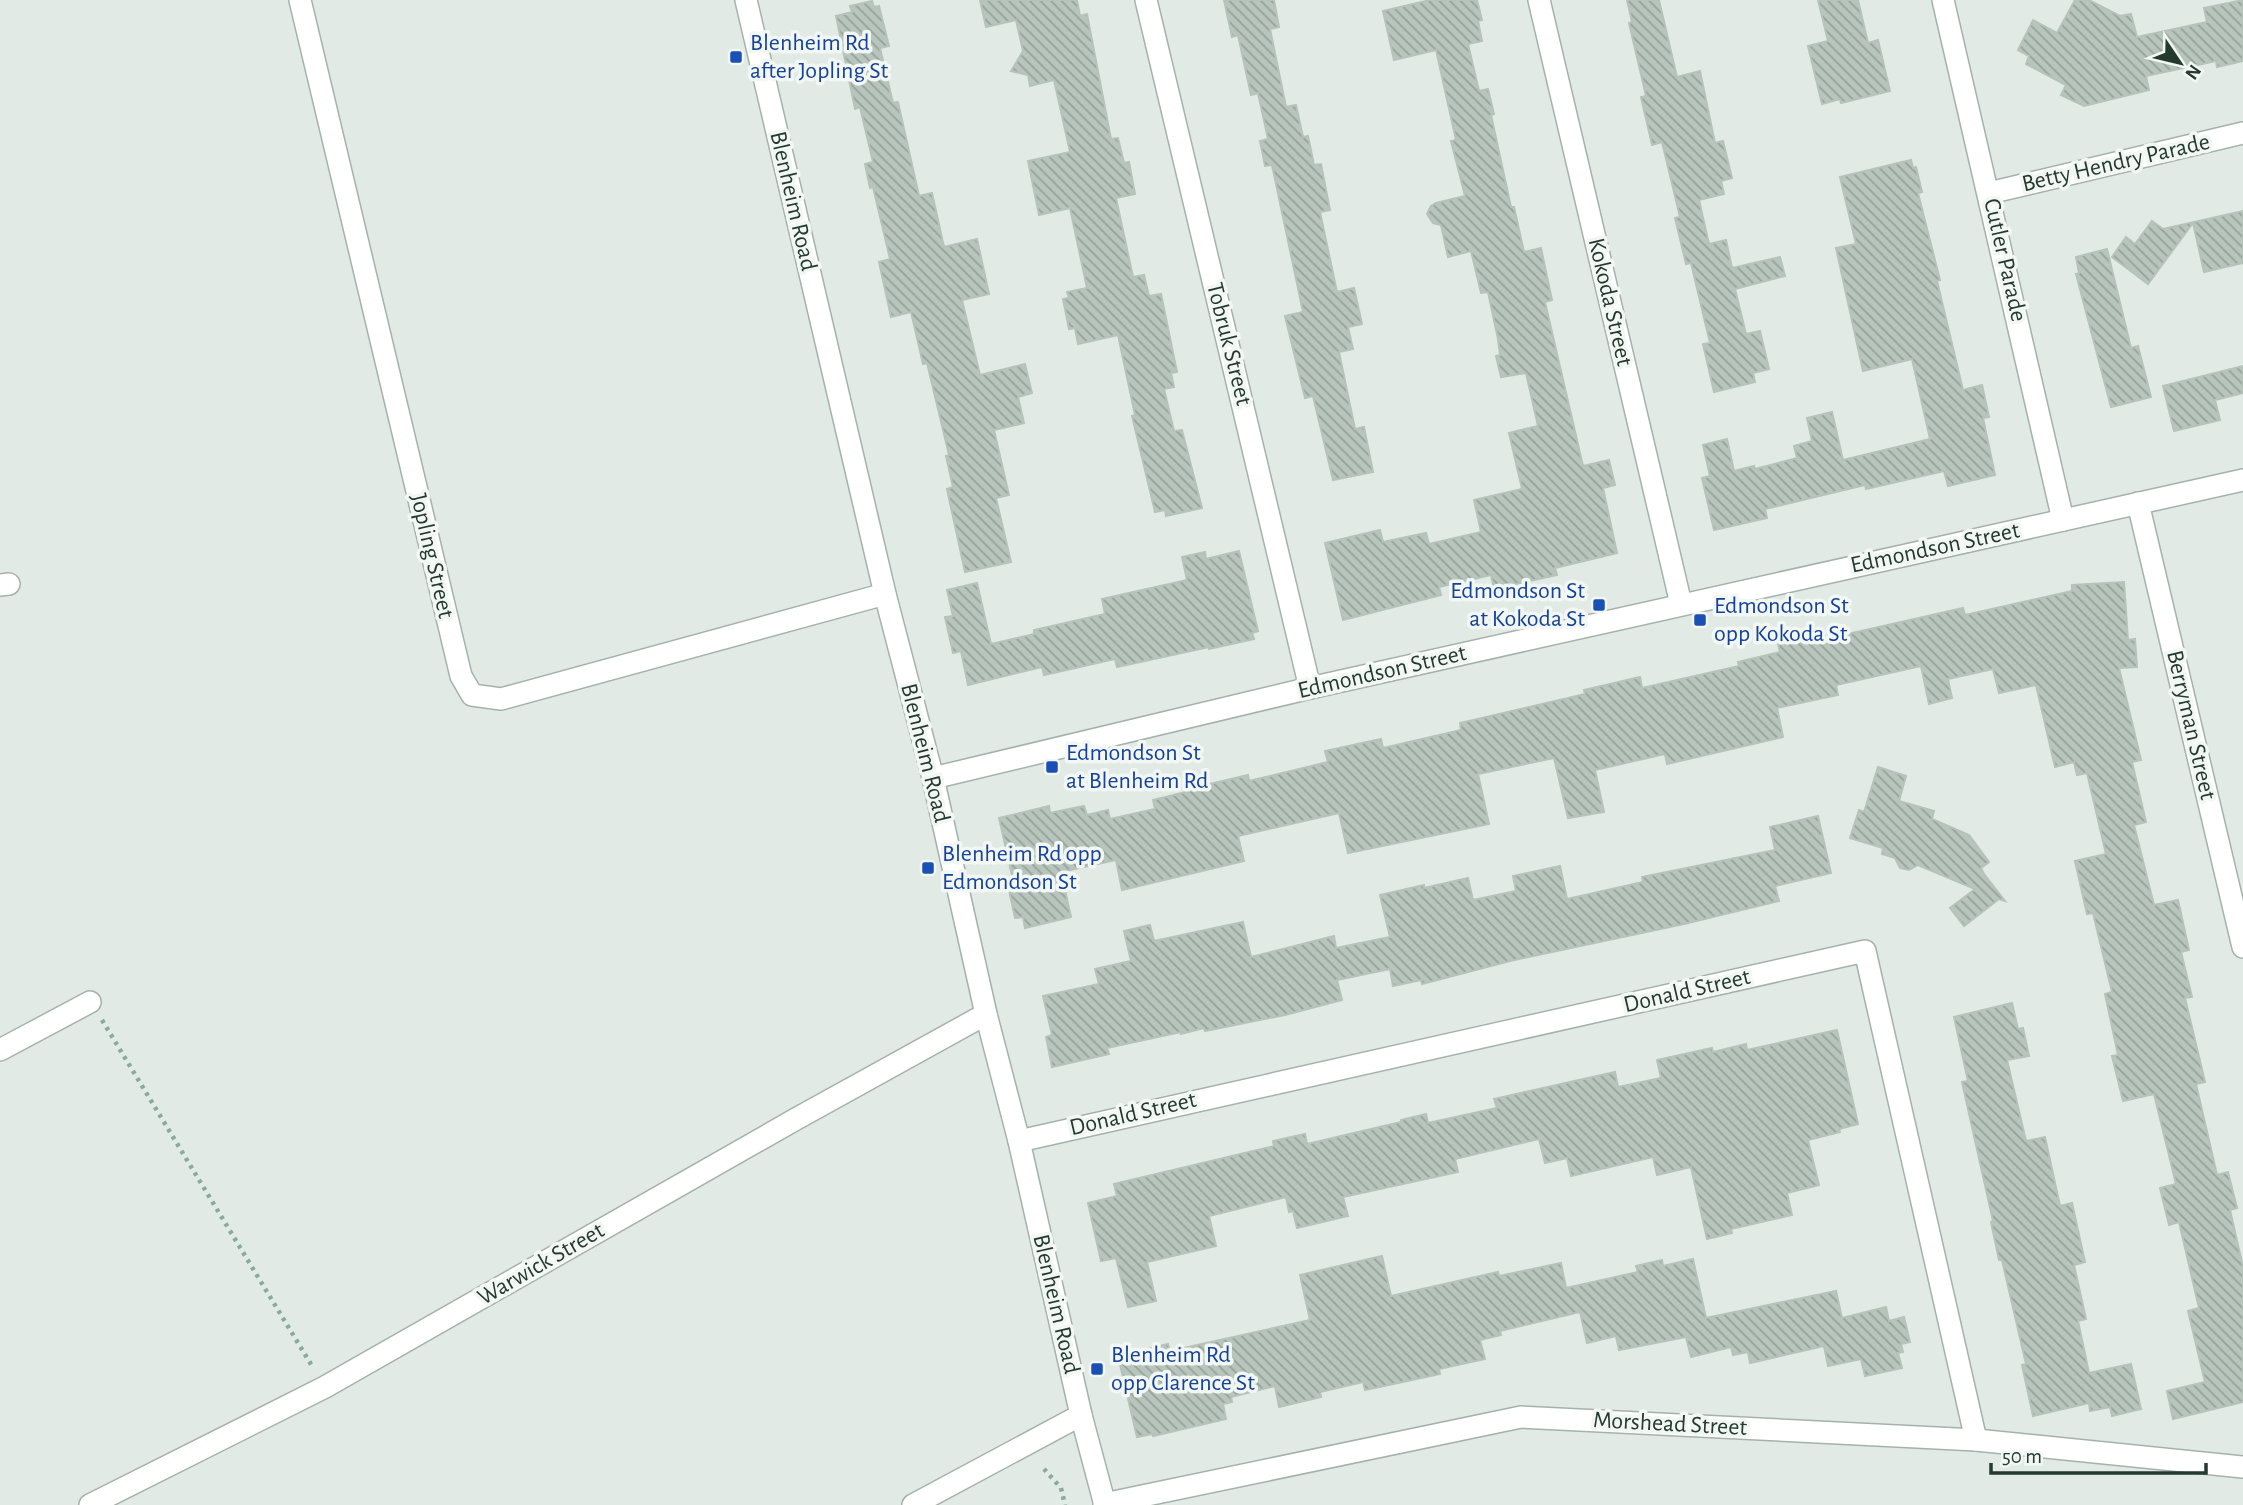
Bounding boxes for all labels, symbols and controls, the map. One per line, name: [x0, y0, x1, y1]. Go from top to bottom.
north arrow: [2145, 28, 2215, 98]
place label: Blenheim Rd after Jopling St: [750, 31, 888, 83]
marker: Blenheim Rd after Jopling St: [728, 49, 744, 65]
text: N: [2181, 61, 2204, 83]
street label: Blenheim Road: [765, 129, 821, 273]
street label: Betty Hendry Parade: [2020, 130, 2212, 196]
street label: Cutler Parade: [1979, 196, 2031, 324]
street label: Kokoda Street: [1584, 236, 1636, 369]
street label: Tobruk Street: [1202, 280, 1256, 408]
street label: Jopling Street: [406, 491, 458, 621]
street label: Edmondson Street: [1848, 518, 2022, 578]
place label: Edmondson St at Kokoda St: [1450, 579, 1585, 631]
place label: Edmondson St opp Kokoda St: [1714, 594, 1849, 646]
marker: Edmondson St at Kokoda St: [1591, 597, 1607, 613]
marker: Edmondson St opp Kokoda St: [1692, 612, 1708, 628]
street label: Edmondson Street: [1295, 641, 1469, 703]
street label: Berryman Street: [2162, 648, 2220, 802]
street label: Blenheim Road: [896, 681, 954, 825]
place label: Edmondson St at Blenheim Rd: [1066, 741, 1208, 793]
marker: Edmondson St at Blenheim Rd: [1044, 759, 1060, 775]
place label: Blenheim Rd opp Edmondson St: [942, 842, 1102, 894]
marker: Blenheim Rd opp Edmondson St: [920, 860, 936, 876]
street label: Donald Street: [1621, 965, 1753, 1017]
street label: Donald Street: [1067, 1088, 1199, 1140]
street label: Warwick Street: [474, 1218, 609, 1310]
street label: Blenheim Road: [1028, 1232, 1084, 1376]
place label: Blenheim Rd opp Clarence St: [1111, 1343, 1255, 1395]
marker: Blenheim Rd opp Clarence St: [1089, 1361, 1105, 1377]
street label: Morshead Street: [1592, 1408, 1748, 1440]
scale bar: [1991, 1432, 2206, 1476]
text: 50 m: [2002, 1446, 2042, 1467]

